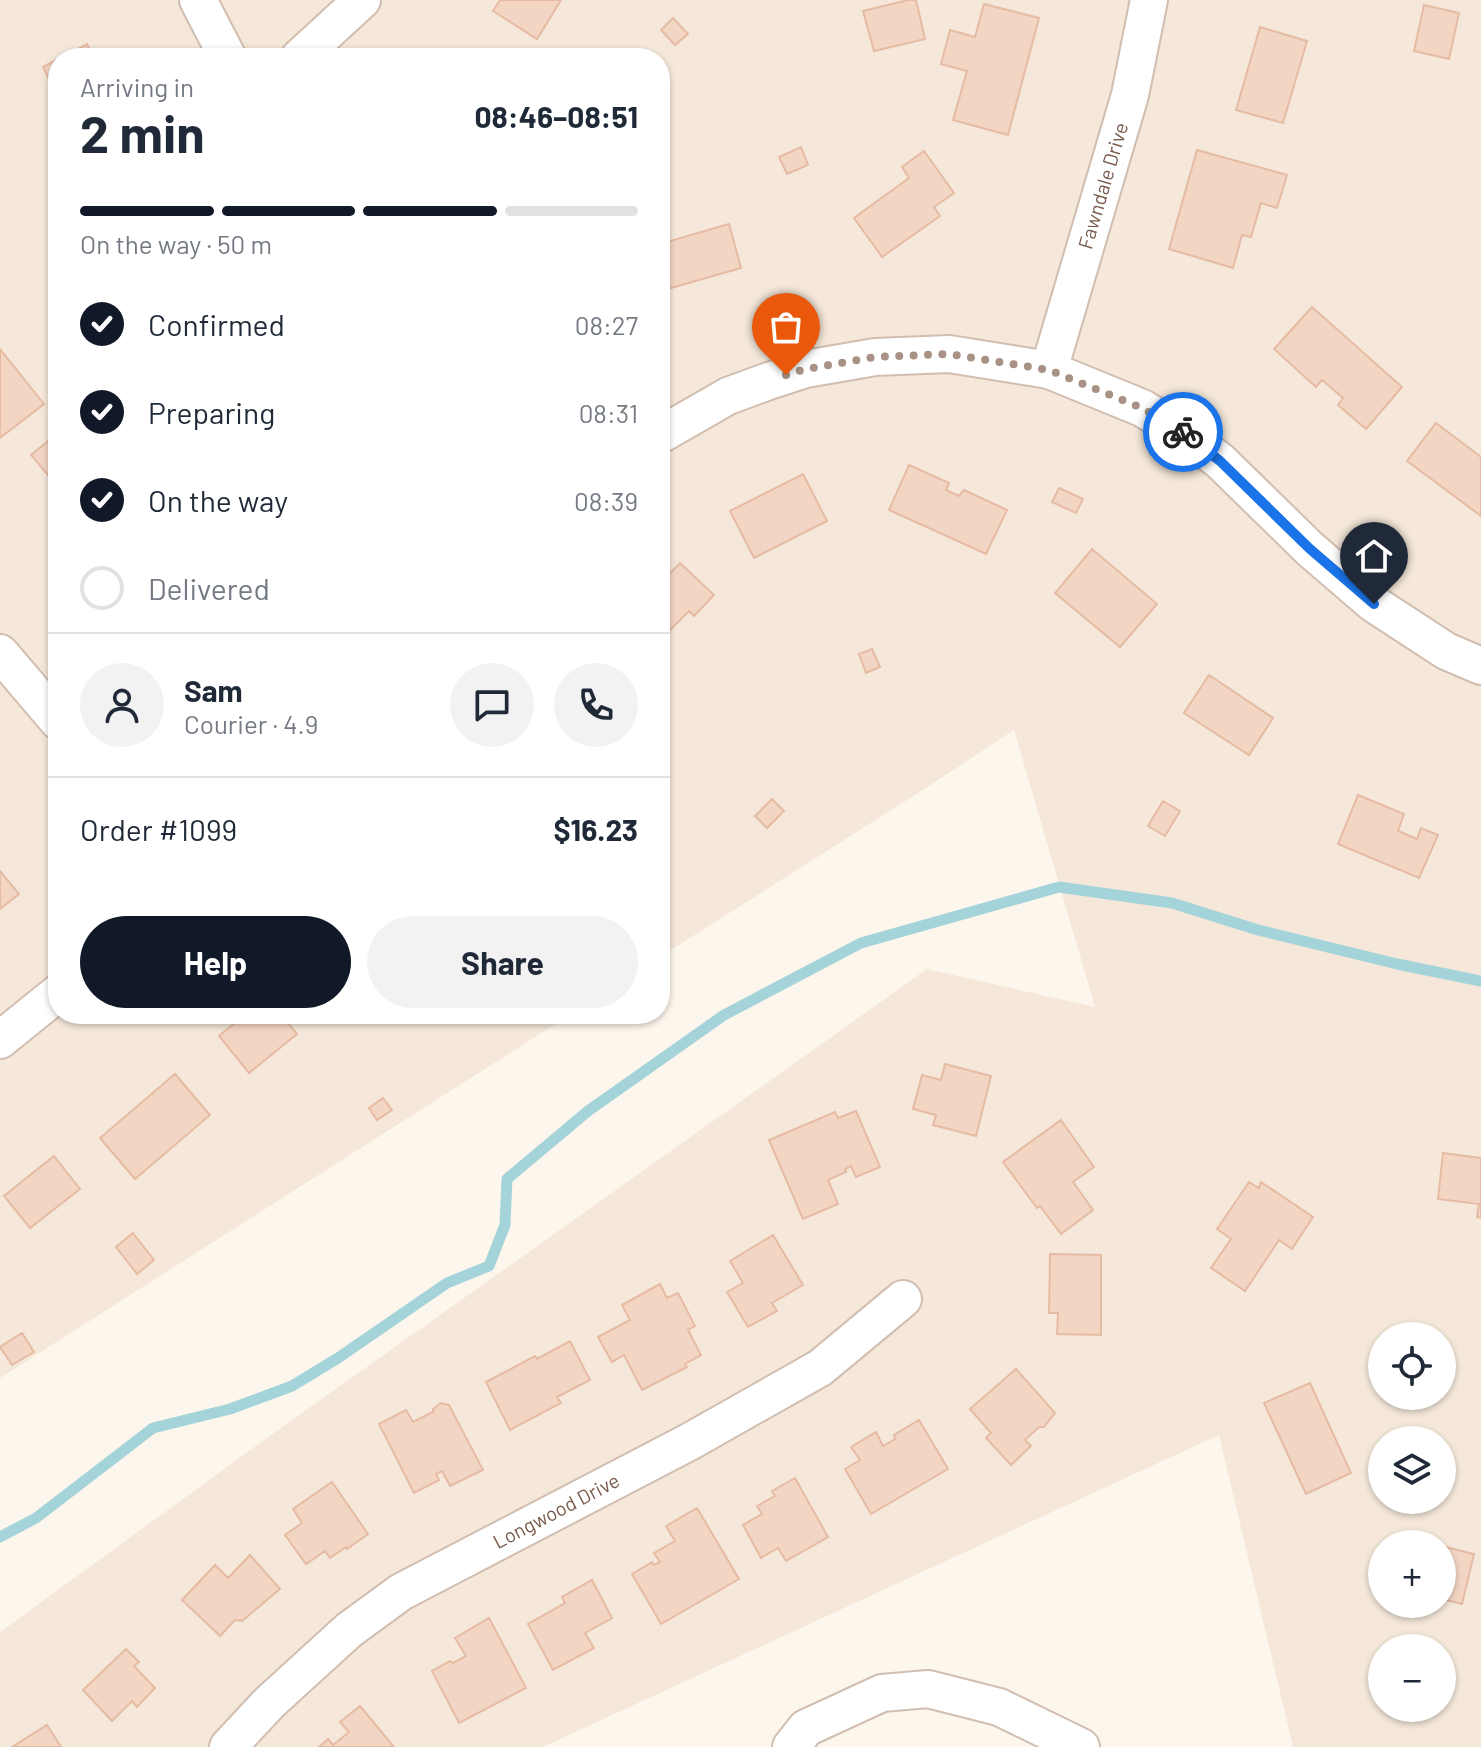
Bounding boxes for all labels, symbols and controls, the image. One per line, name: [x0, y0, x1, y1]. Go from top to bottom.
text: Arriving in: [80, 71, 194, 102]
text: 08:46–08:51: [475, 98, 638, 134]
text: 2 min: [80, 101, 205, 163]
street label: Fawndale Drive: [1072, 119, 1132, 252]
text: On the way · 50 m: [80, 228, 272, 259]
pin: [752, 293, 820, 375]
icon: check: [80, 302, 124, 346]
icon: bag: [764, 305, 808, 349]
text: Confirmed: [148, 306, 285, 342]
text: 08:27: [575, 309, 638, 340]
icon: check: [80, 390, 124, 434]
courier: [1143, 392, 1223, 472]
text: Preparing: [148, 394, 275, 430]
text: 08:31: [579, 397, 638, 428]
icon: bike: [1161, 410, 1205, 454]
icon: check: [80, 478, 124, 522]
text: On the way: [148, 482, 288, 518]
text: 08:39: [574, 485, 638, 516]
pin: [1340, 522, 1408, 604]
icon: home: [1352, 534, 1396, 578]
text: Delivered: [148, 570, 270, 606]
button: person: [80, 663, 164, 747]
button: chat: [450, 663, 534, 747]
button: phone: [554, 663, 638, 747]
text: Sam: [184, 672, 243, 708]
text: Courier · 4.9: [184, 708, 318, 739]
text: Order #1099: [80, 811, 237, 847]
text: $16.23: [553, 811, 638, 847]
button: Help: [80, 916, 351, 1008]
button: Share: [367, 916, 638, 1008]
map controls: [1368, 1322, 1456, 1722]
button: locate: [1368, 1322, 1456, 1410]
button: layers: [1368, 1426, 1456, 1514]
street label: Longwood Drive: [489, 1467, 623, 1553]
button: +: [1368, 1530, 1456, 1618]
button: −: [1368, 1634, 1456, 1722]

